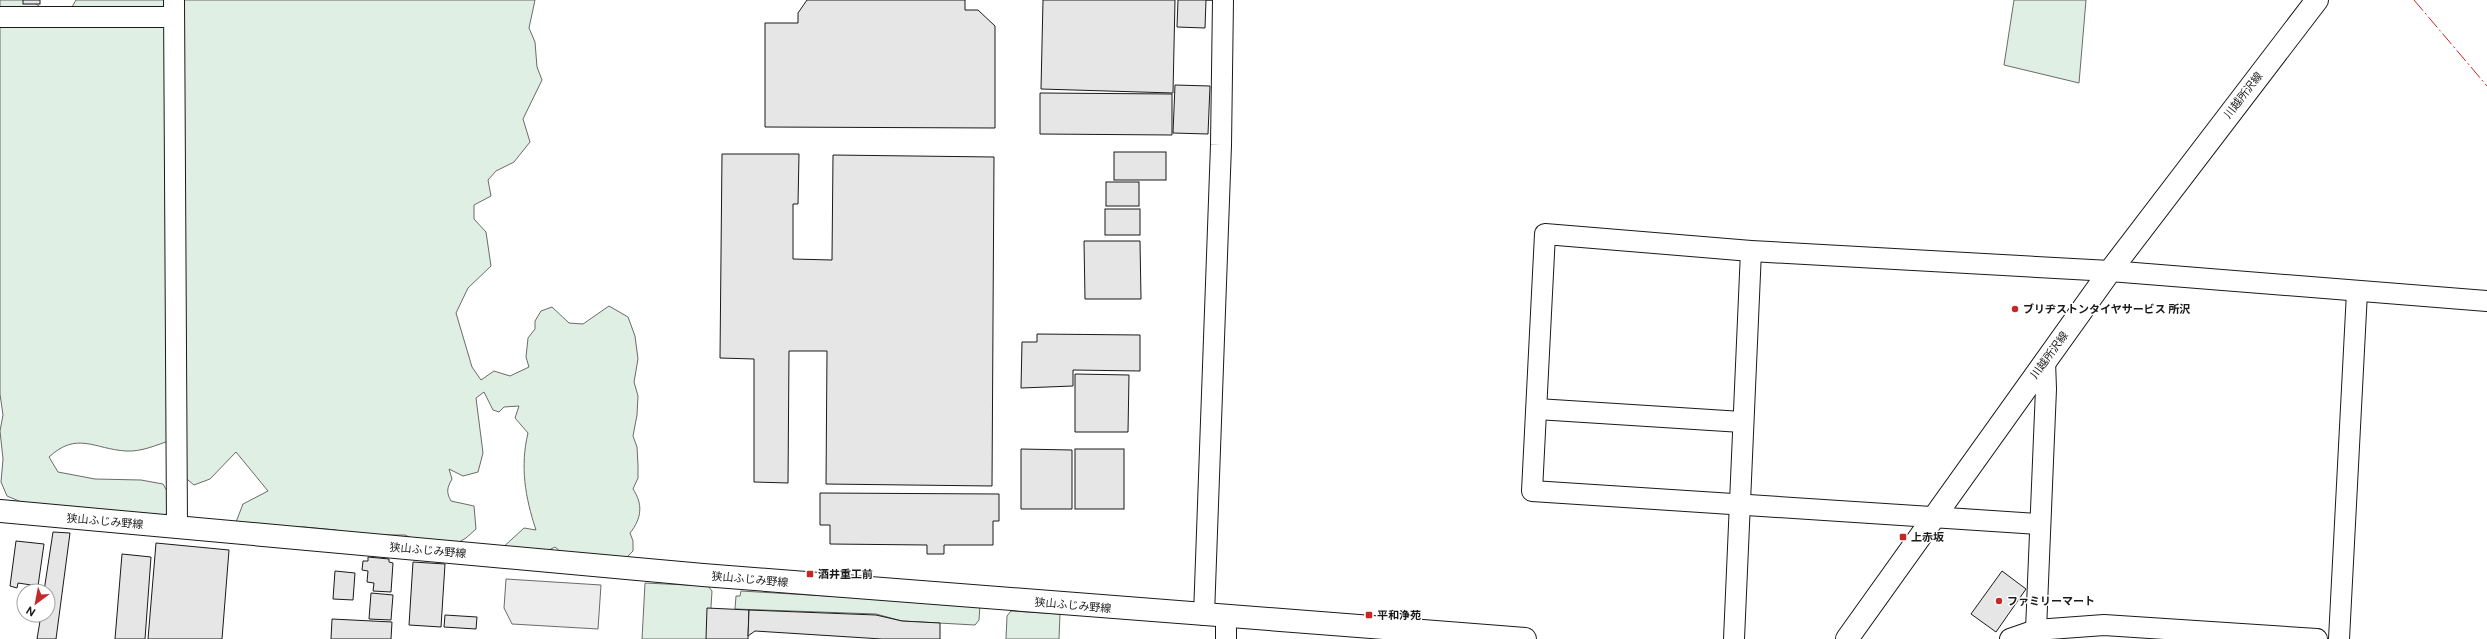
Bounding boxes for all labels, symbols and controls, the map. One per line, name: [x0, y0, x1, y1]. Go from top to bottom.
street label: 川越所沢線: [2221, 70, 2265, 120]
place label: ブリヂストンタイヤサービス 所沢: [2023, 303, 2190, 315]
marker: ブリヂストンタイヤサービス 所沢: [2010, 304, 2020, 314]
street label: 川越所沢線: [2028, 329, 2070, 381]
street label: 狭山ふじみ野線: [66, 512, 144, 530]
place label: 上赤坂: [1911, 531, 1944, 543]
marker: 上赤坂: [1898, 532, 1908, 542]
street label: 狭山ふじみ野線: [389, 541, 467, 559]
place label: 酒井重工前: [818, 568, 873, 580]
marker: 酒井重工前: [805, 569, 815, 579]
street label: 狭山ふじみ野線: [711, 570, 789, 588]
north arrow: [16, 583, 56, 623]
place label: ファミリーマート: [2007, 595, 2095, 607]
street label: 狭山ふじみ野線: [1034, 596, 1112, 614]
marker: ファミリーマート: [1994, 596, 2004, 606]
text: N: [24, 604, 38, 619]
place label: 平和浄苑: [1377, 609, 1421, 621]
marker: 平和浄苑: [1364, 610, 1374, 620]

